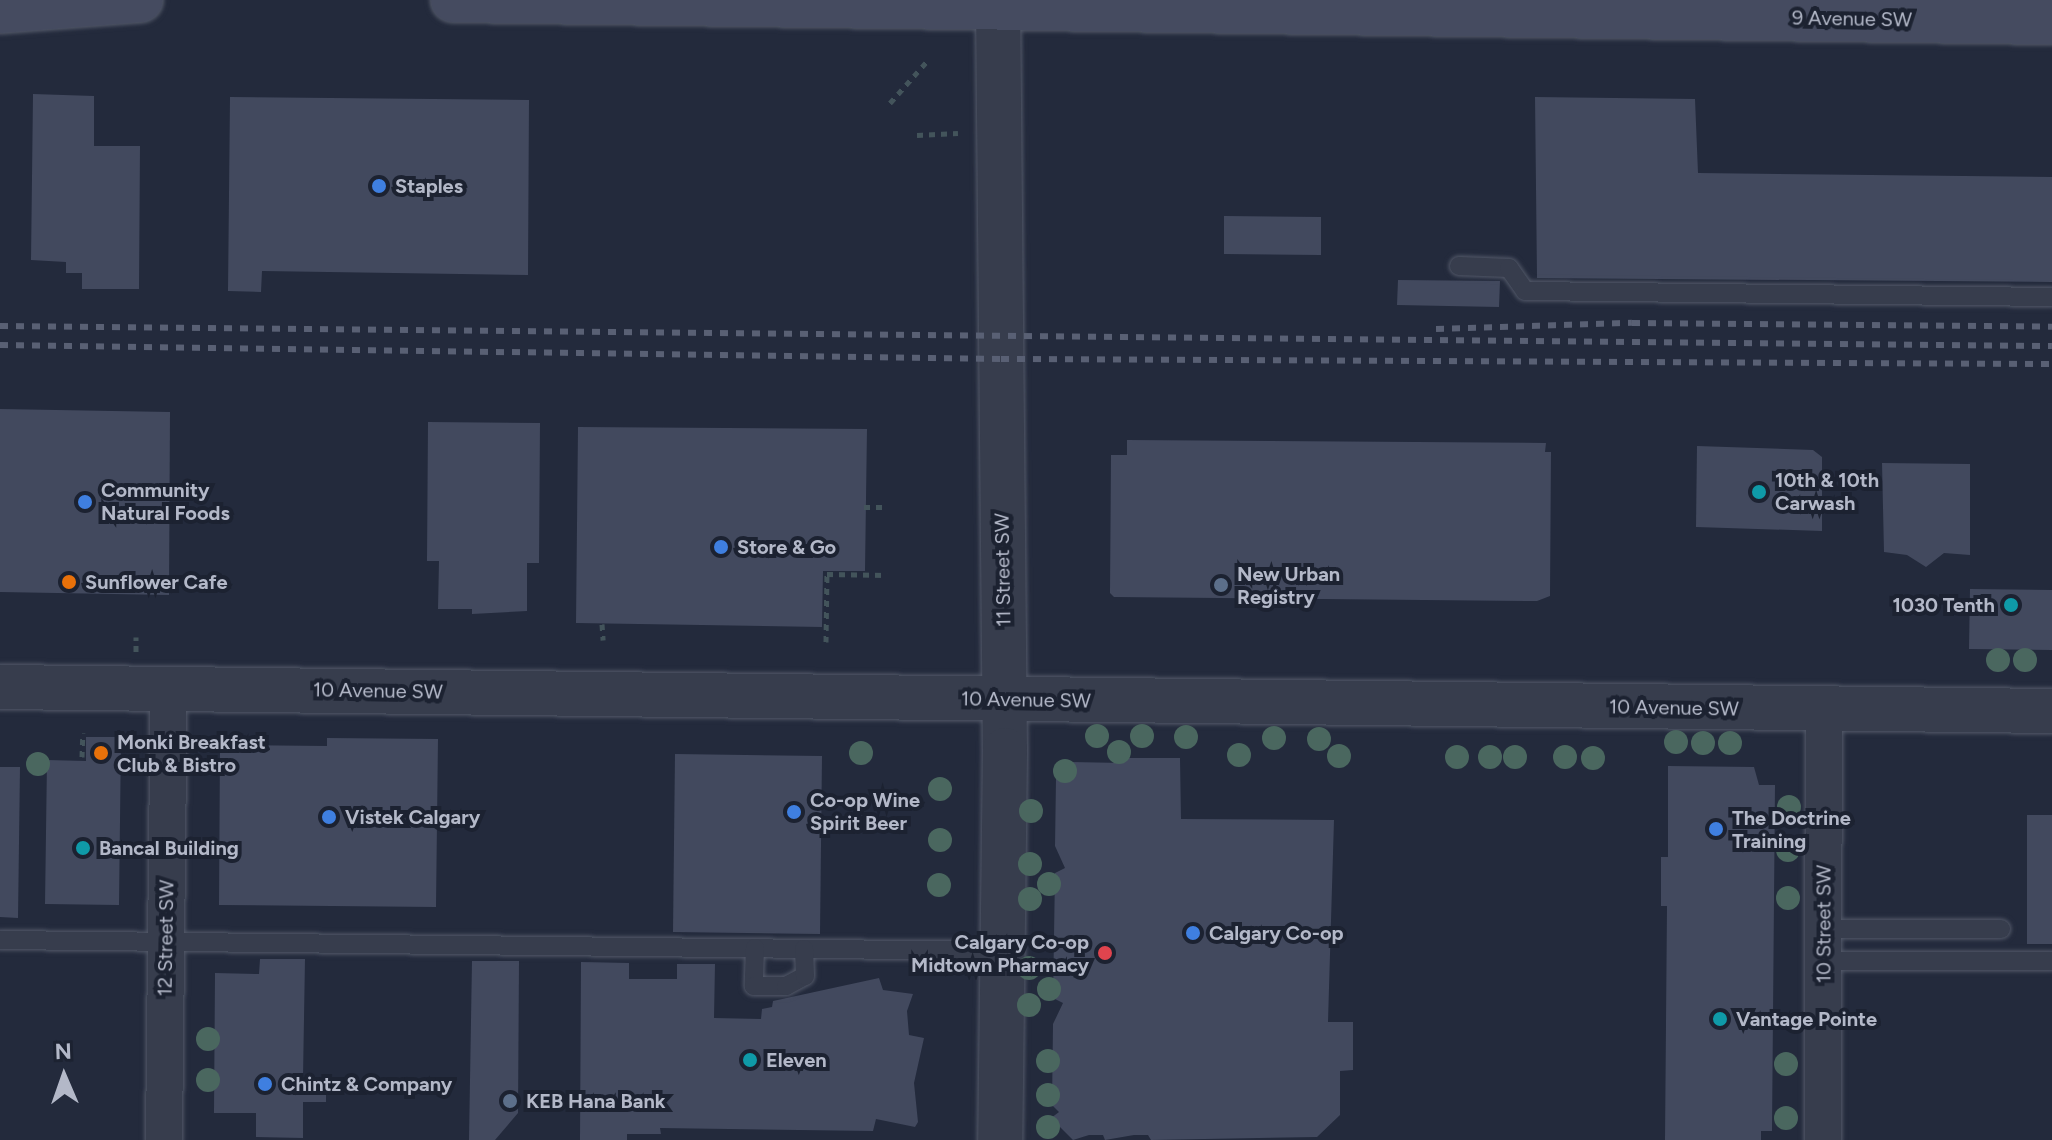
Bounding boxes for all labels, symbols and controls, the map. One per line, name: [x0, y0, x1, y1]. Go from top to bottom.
street label: 9 Avenue SW: [1792, 6, 1912, 32]
place label: Staples: [395, 174, 463, 198]
marker: Staples: [370, 177, 388, 195]
place label: 10th & 10th Carwash: [1775, 468, 1879, 515]
place label: Community Natural Foods: [101, 478, 230, 525]
marker: 10th & 10th Carwash: [1750, 483, 1768, 501]
marker: Community Natural Foods: [76, 493, 94, 511]
street label: 11 Street SW: [990, 513, 1016, 627]
place label: Store & Go: [737, 535, 836, 559]
marker: Store & Go: [712, 538, 730, 556]
place label: New Urban Registry: [1237, 562, 1340, 609]
place label: Sunflower Cafe: [85, 570, 227, 594]
marker: Sunflower Cafe: [60, 573, 78, 591]
marker: New Urban Registry: [1212, 576, 1230, 594]
place label: 1030 Tenth: [1893, 593, 1995, 617]
marker: 1030 Tenth: [2002, 596, 2020, 614]
street label: 10 Avenue SW: [313, 678, 443, 704]
street label: 10 Avenue SW: [961, 687, 1091, 713]
street label: 10 Avenue SW: [1609, 695, 1739, 721]
place label: Monki Breakfast Club & Bistro: [117, 730, 266, 777]
marker: Monki Breakfast Club & Bistro: [92, 744, 110, 762]
place label: Co-op Wine Spirit Beer: [810, 788, 920, 835]
marker: Co-op Wine Spirit Beer: [785, 803, 803, 821]
place label: Vistek Calgary: [345, 805, 480, 829]
place label: The Doctrine Training: [1732, 806, 1851, 853]
marker: Vistek Calgary: [320, 808, 338, 826]
marker: The Doctrine Training: [1707, 820, 1725, 838]
place label: Bancal Building: [99, 836, 239, 860]
marker: Bancal Building: [74, 839, 92, 857]
street label: 10 Street SW: [1812, 865, 1836, 983]
street label: 12 Street SW: [153, 879, 179, 997]
place label: Calgary Co-op: [1209, 921, 1344, 945]
marker: Calgary Co-op: [1184, 924, 1202, 942]
place label: Calgary Co-op Midtown Pharmacy: [911, 930, 1089, 977]
marker: Calgary Co-op Midtown Pharmacy: [1096, 944, 1114, 962]
place label: Vantage Pointe: [1736, 1007, 1877, 1031]
marker: Vantage Pointe: [1711, 1010, 1729, 1028]
north arrow: [24, 1036, 104, 1116]
text: N: [54, 1038, 72, 1065]
place label: Eleven: [766, 1048, 827, 1072]
marker: Eleven: [741, 1051, 759, 1069]
place label: Chintz & Company: [281, 1072, 452, 1096]
marker: Chintz & Company: [256, 1075, 274, 1093]
place label: KEB Hana Bank: [526, 1089, 666, 1113]
marker: KEB Hana Bank: [501, 1092, 519, 1110]

